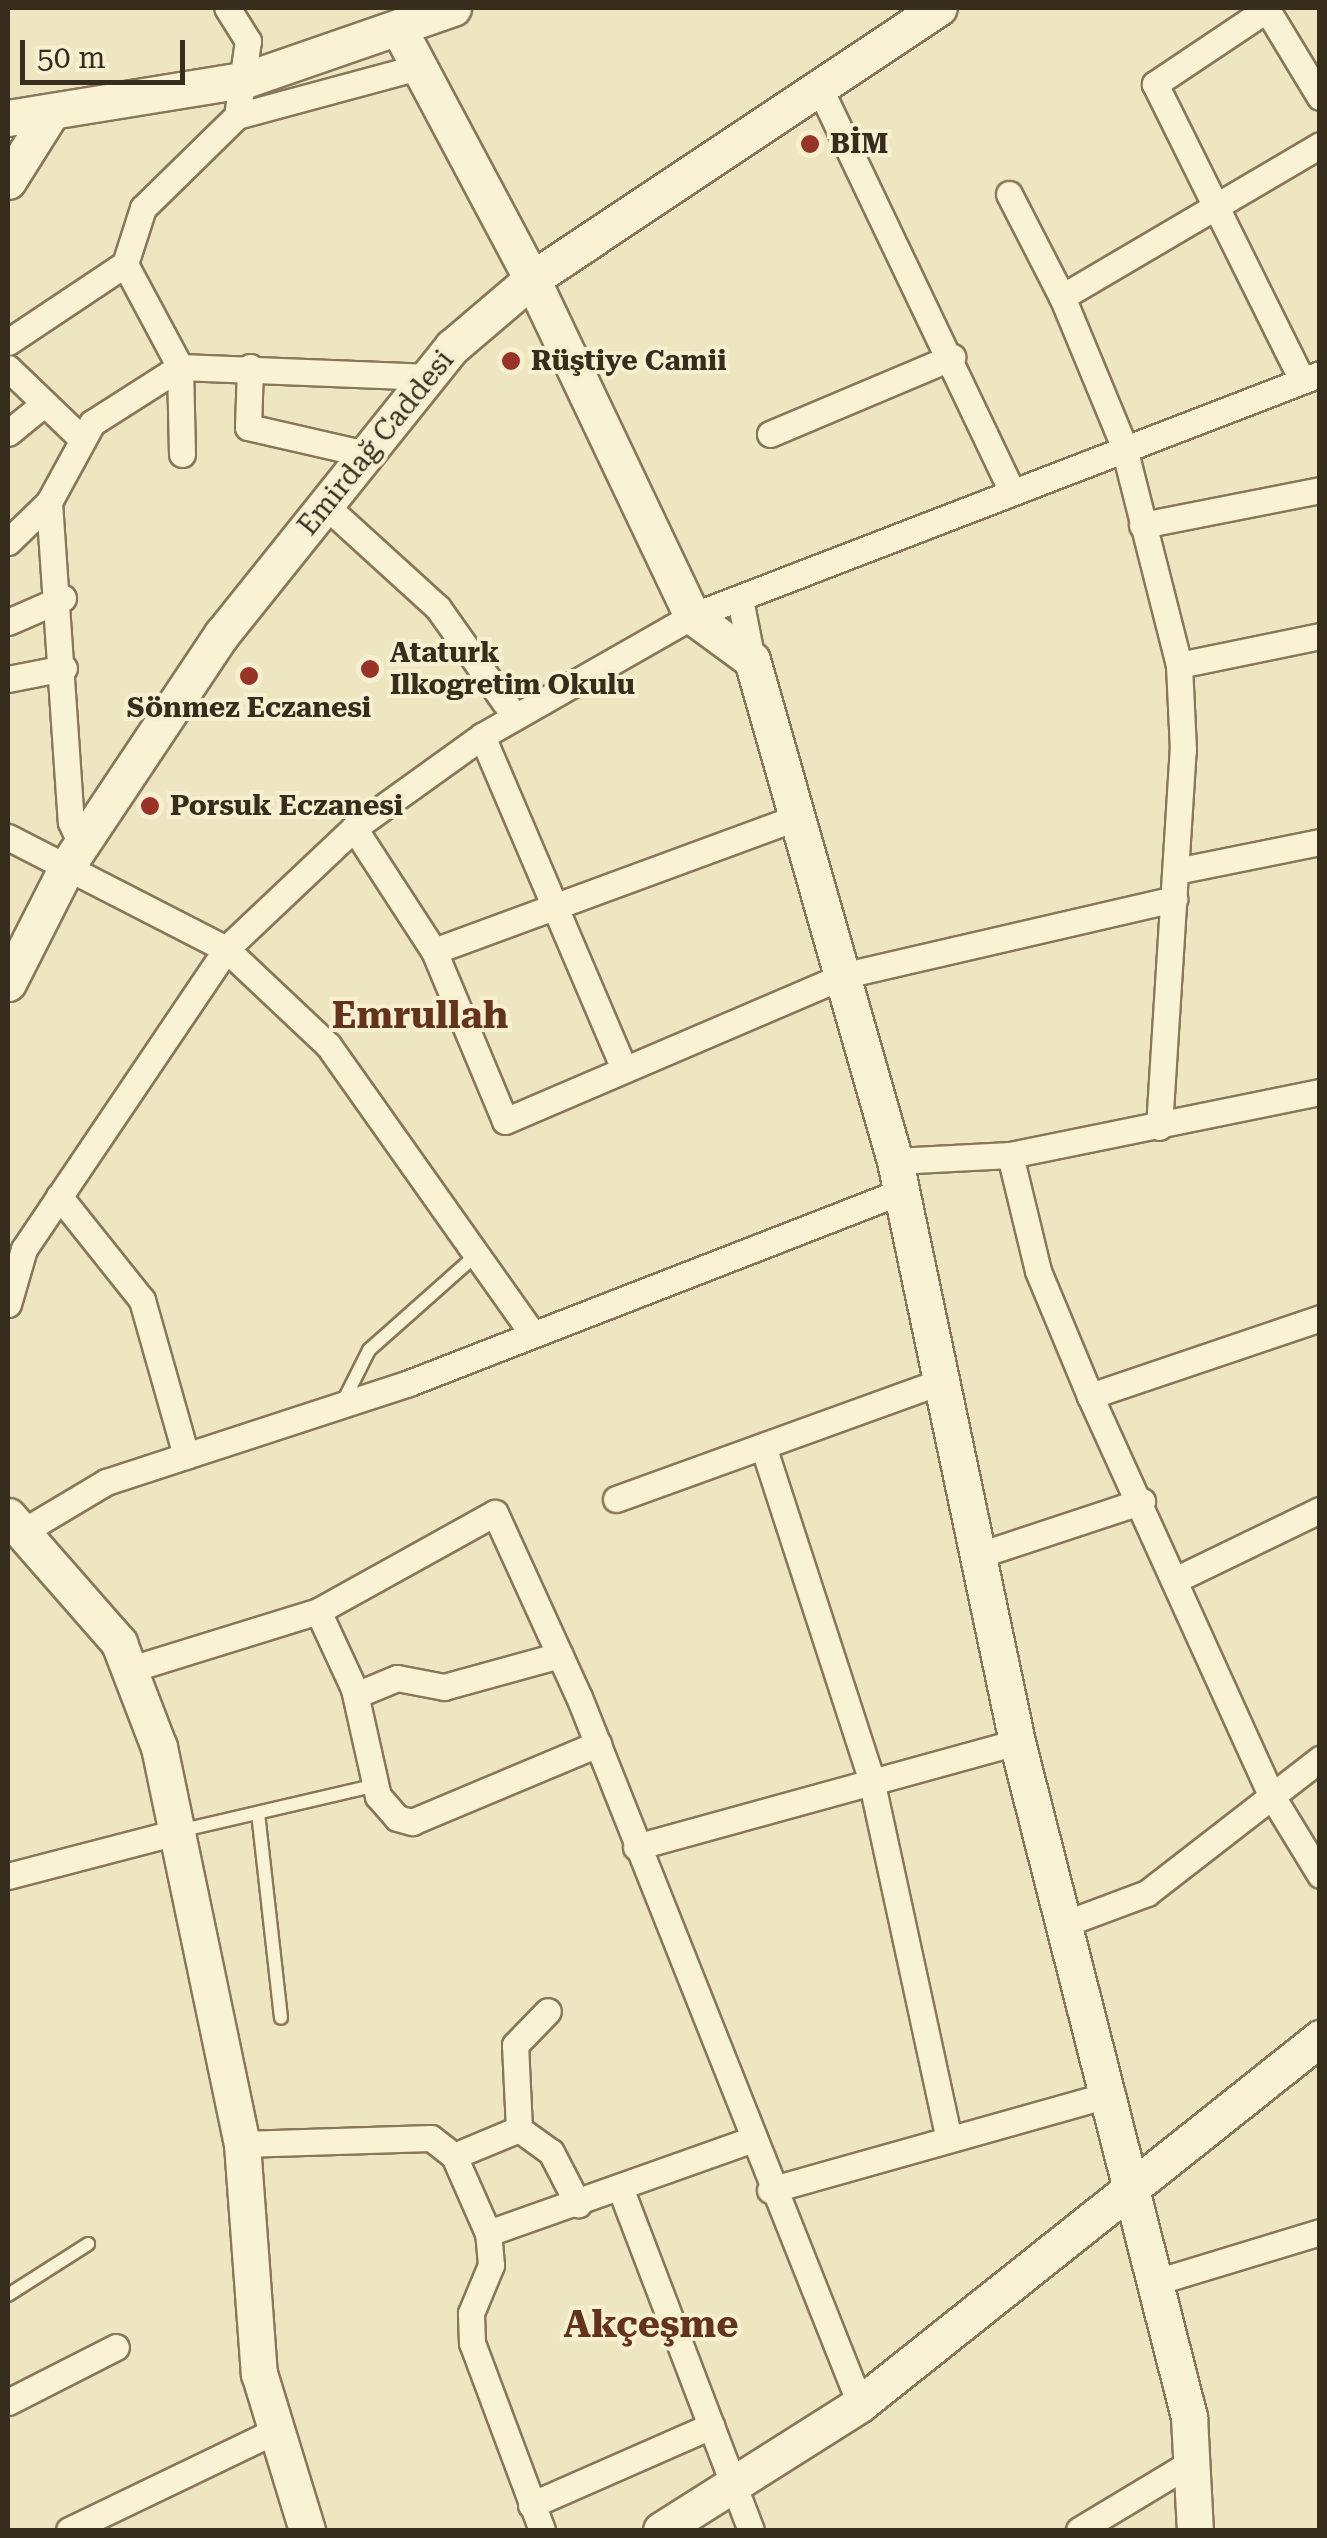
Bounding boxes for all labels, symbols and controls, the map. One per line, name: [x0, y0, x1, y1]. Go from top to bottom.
scale bar: [25, 20, 190, 82]
text: 50 m: [37, 40, 106, 75]
place label: BİM: [830, 127, 888, 161]
marker: BİM: [799, 133, 821, 155]
street label: Emirdağ Caddesi: [291, 344, 461, 542]
place label: Rüştiye Camii: [531, 344, 726, 378]
marker: Rüştiye Camii: [500, 350, 522, 372]
place label: Ataturk Ilkogretim Okulu: [390, 636, 635, 702]
marker: Ataturk Ilkogretim Okulu: [359, 658, 381, 680]
marker: Sönmez Eczanesi: [238, 665, 260, 687]
place label: Sönmez Eczanesi: [127, 691, 371, 725]
place label: Porsuk Eczanesi: [170, 789, 403, 823]
marker: Porsuk Eczanesi: [139, 795, 161, 817]
district label: Emrullah: [332, 993, 508, 1039]
district label: Akçeşme: [563, 2302, 739, 2348]

